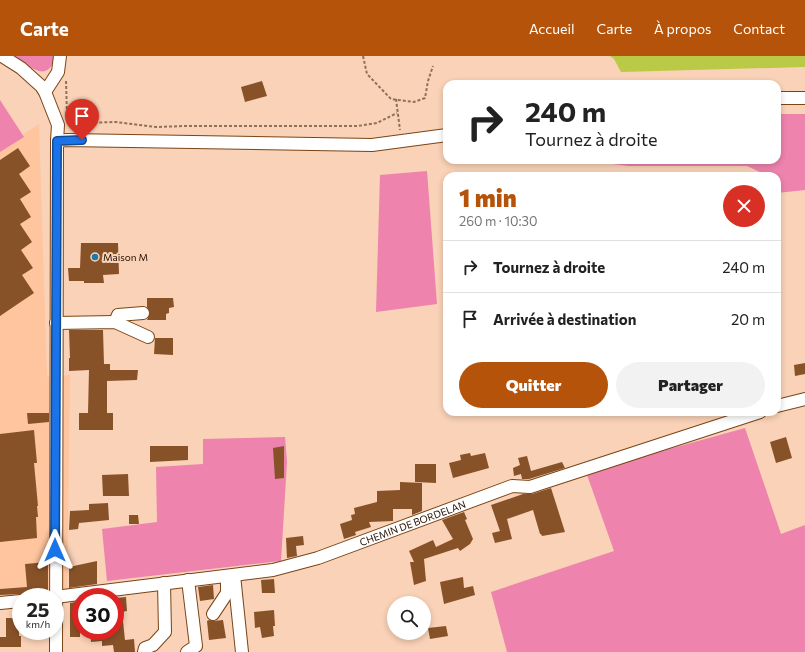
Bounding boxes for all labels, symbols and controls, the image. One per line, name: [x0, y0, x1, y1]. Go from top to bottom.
text: Carte: [20, 17, 69, 40]
text: Accueil: [529, 20, 575, 37]
text: Carte: [597, 20, 632, 37]
text: À propos: [654, 20, 711, 37]
text: Contact: [733, 20, 785, 37]
text: 240 m: [525, 94, 606, 128]
icon: right: [459, 96, 511, 148]
pin: [65, 99, 99, 140]
icon: arrive: [71, 105, 93, 127]
text: Tournez à droite: [525, 128, 658, 150]
text: 1 min: [459, 183, 517, 212]
button: close: [723, 185, 765, 227]
text: 260 m · 10:30: [459, 213, 537, 229]
place label: Maison M: [103, 251, 148, 263]
marker: Maison M: [90, 252, 100, 262]
icon: right: [459, 256, 481, 278]
text: Tournez à droite: [493, 258, 605, 276]
text: 240 m: [722, 258, 765, 276]
icon: arrive: [459, 308, 481, 330]
text: Arrivée à destination: [493, 310, 636, 328]
text: 20 m: [731, 310, 765, 328]
button: Quitter: [459, 362, 608, 408]
button: Partager: [616, 362, 765, 408]
street label: CHEMIN DE BORDELAN: [358, 498, 467, 548]
position arrow: [34, 529, 76, 571]
speed limit sign: 30: [72, 588, 124, 640]
map controls: [387, 596, 431, 640]
button: search: [387, 596, 431, 640]
text: 25: [26, 597, 50, 621]
text: km/h: [26, 618, 50, 630]

